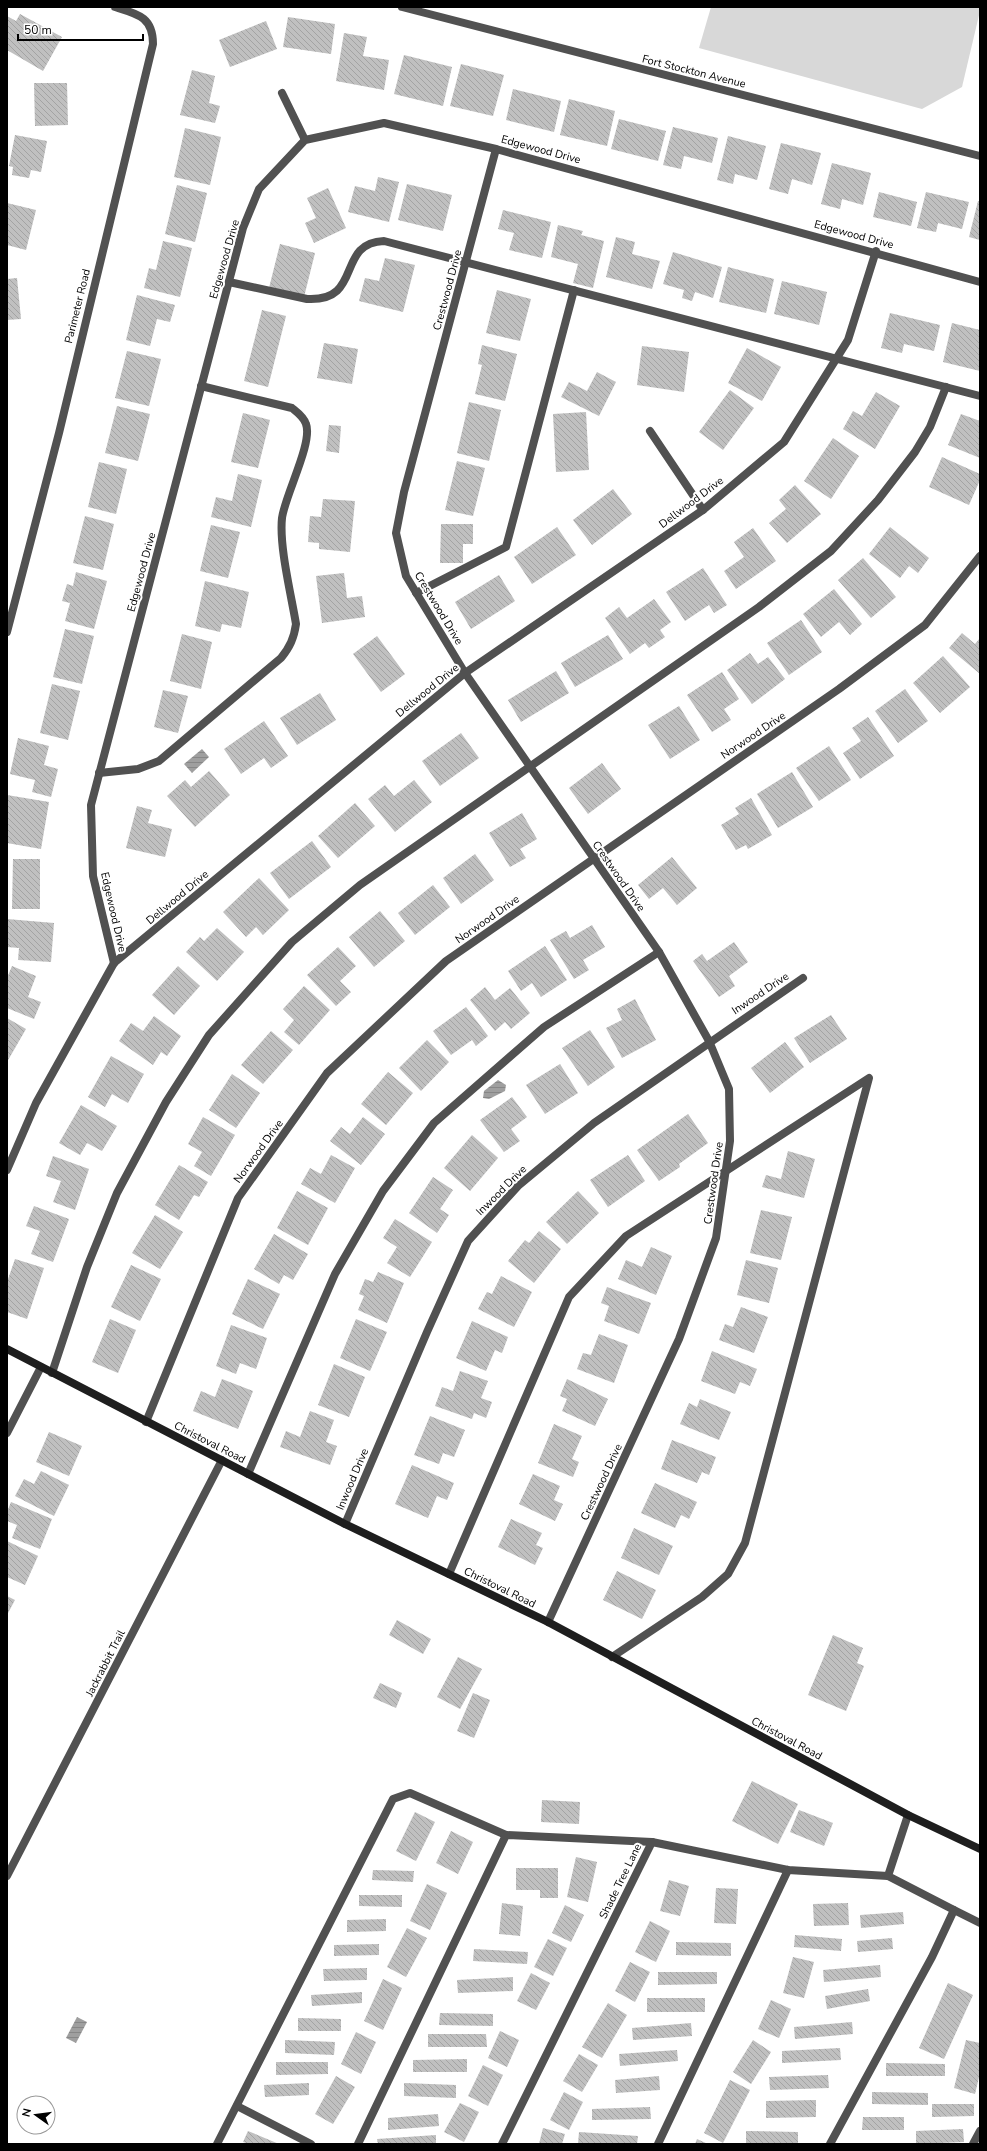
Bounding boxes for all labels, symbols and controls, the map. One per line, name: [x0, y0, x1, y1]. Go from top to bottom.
scale bar: [18, 16, 143, 42]
text: 50 m: [24, 22, 52, 38]
street label: Fort Stockton Avenue: [640, 51, 747, 92]
street label: Edgewood Drive: [499, 132, 582, 167]
street label: Edgewood Drive: [812, 217, 895, 252]
street label: Edgewood Drive: [206, 218, 243, 300]
street label: Crestwood Drive: [429, 248, 466, 332]
street label: Parimeter Road: [61, 267, 94, 345]
street label: Dellwood Drive: [656, 473, 727, 532]
street label: Edgewood Drive: [124, 531, 159, 614]
street label: Crestwood Drive: [411, 569, 466, 648]
street label: Dellwood Drive: [393, 660, 462, 720]
street label: Norwood Drive: [718, 708, 789, 763]
street label: Crestwood Drive: [589, 838, 649, 915]
street label: Dellwood Drive: [143, 867, 212, 928]
street label: Edgewood Drive: [97, 871, 130, 954]
street label: Norwood Drive: [452, 892, 523, 947]
street label: Inwood Drive: [729, 969, 792, 1018]
street label: Norwood Drive: [230, 1116, 287, 1186]
street label: Crestwood Drive: [700, 1141, 727, 1225]
street label: Inwood Drive: [473, 1162, 530, 1219]
street label: Christoval Road: [171, 1418, 248, 1467]
street label: Crestwood Drive: [577, 1441, 626, 1523]
street label: Inwood Drive: [333, 1446, 372, 1512]
street label: Christoval Road: [461, 1564, 538, 1611]
street label: Jackrabbit Trail: [82, 1627, 129, 1700]
street label: Christoval Road: [749, 1713, 825, 1763]
street label: Shade Tree Lane: [596, 1841, 645, 1921]
north arrow: [16, 2095, 56, 2135]
text: N: [19, 2107, 35, 2119]

